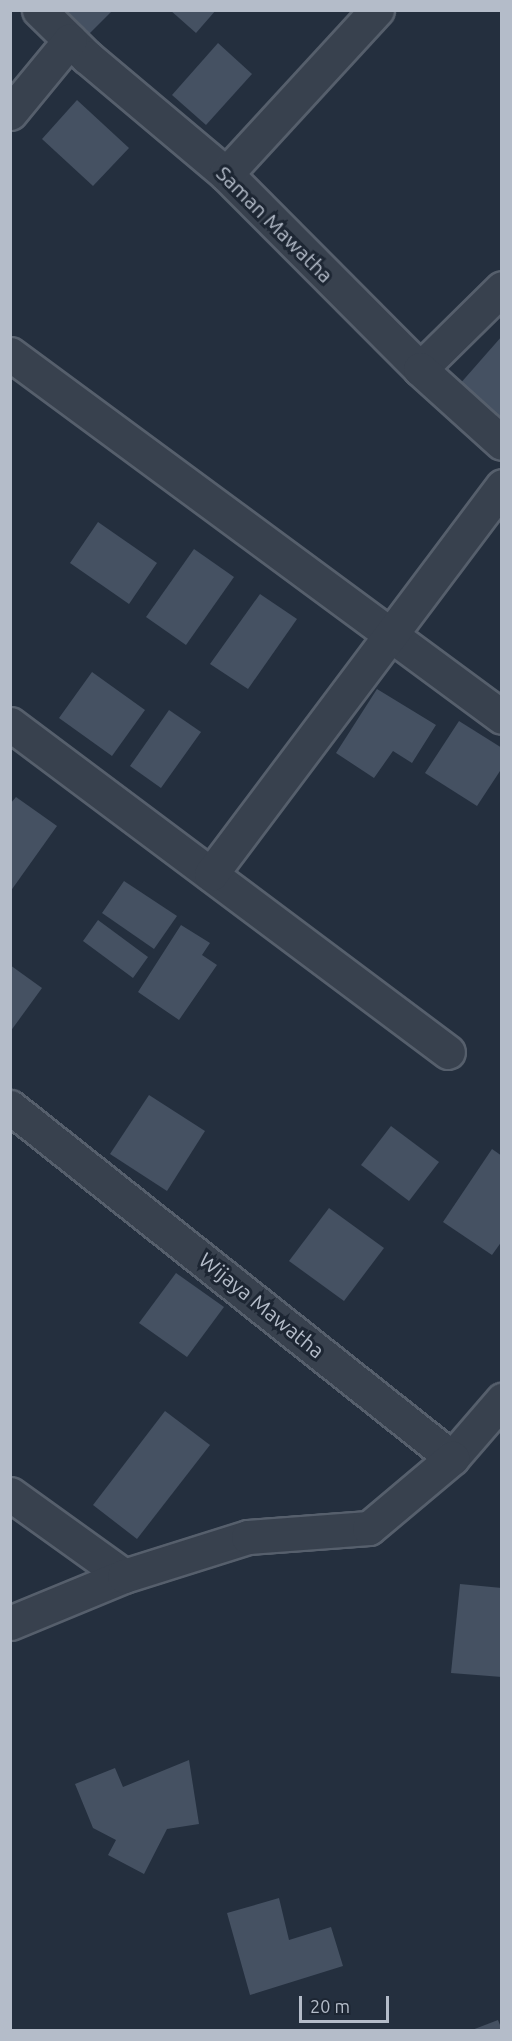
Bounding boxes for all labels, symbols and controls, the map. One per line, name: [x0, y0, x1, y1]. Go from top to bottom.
street label: Saman Mawatha: [211, 160, 339, 288]
street label: Wijaya Mawatha: [194, 1247, 330, 1363]
scale bar: [302, 1984, 392, 2022]
text: 20 m: [310, 1996, 350, 2016]

